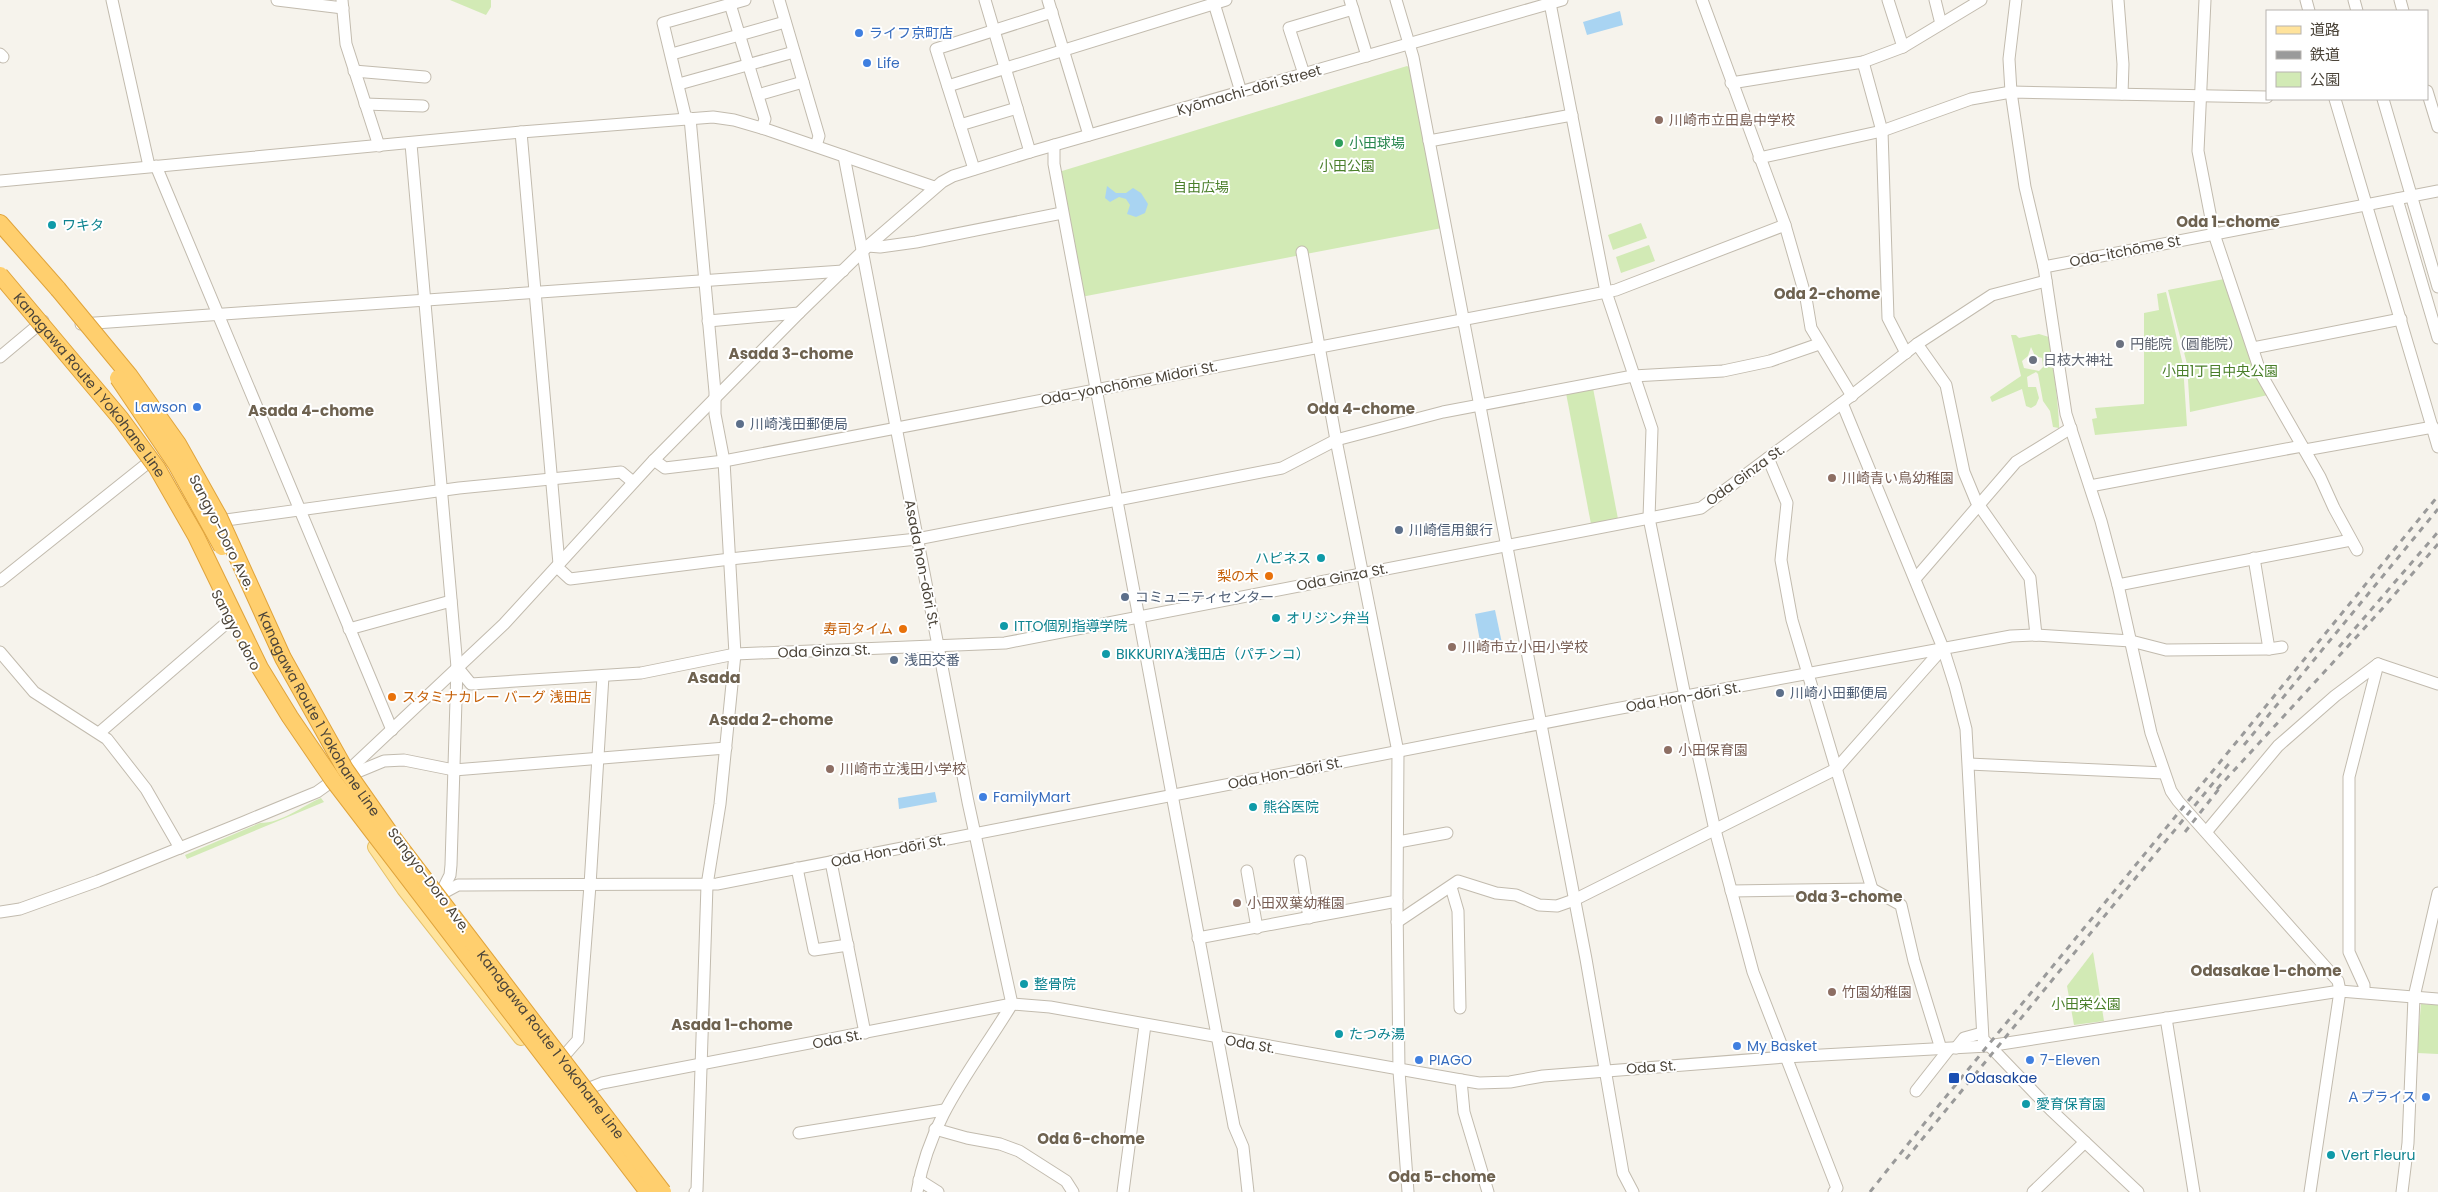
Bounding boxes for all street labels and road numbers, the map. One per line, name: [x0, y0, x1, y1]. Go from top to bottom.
street label: Kyōmachi-dōri Street: [1174, 60, 1324, 120]
street label: Oda-itchōme St: [2068, 230, 2182, 272]
street label: Kanagawa Route 1 Yokohane Line: [9, 288, 170, 481]
street label: Oda-yonchōme Midori St.: [1039, 356, 1219, 410]
street label: Oda Ginza St.: [1702, 440, 1788, 510]
street label: Sangyo-Doro Ave.: [184, 471, 260, 593]
street label: Asada hon-dōri St.: [900, 498, 944, 630]
street label: Oda Ginza St.: [1295, 558, 1390, 596]
street label: Sangyo doro: [206, 586, 266, 674]
street label: Kanagawa Route 1 Yokohane Line: [253, 608, 385, 820]
street label: Oda Ginza St.: [777, 639, 871, 663]
street label: Oda Hon-dōri St.: [1624, 677, 1742, 717]
street label: Oda Hon-dōri St.: [1226, 752, 1344, 794]
street label: Sangyo-Doro Ave.: [383, 824, 475, 937]
street label: Oda Hon-dōri St.: [829, 830, 947, 872]
street label: Kanagawa Route 1 Yokohane Line: [472, 946, 629, 1144]
street label: Oda St.: [811, 1024, 863, 1054]
street label: Oda St.: [1224, 1030, 1276, 1058]
street label: Oda St.: [1625, 1055, 1677, 1079]

